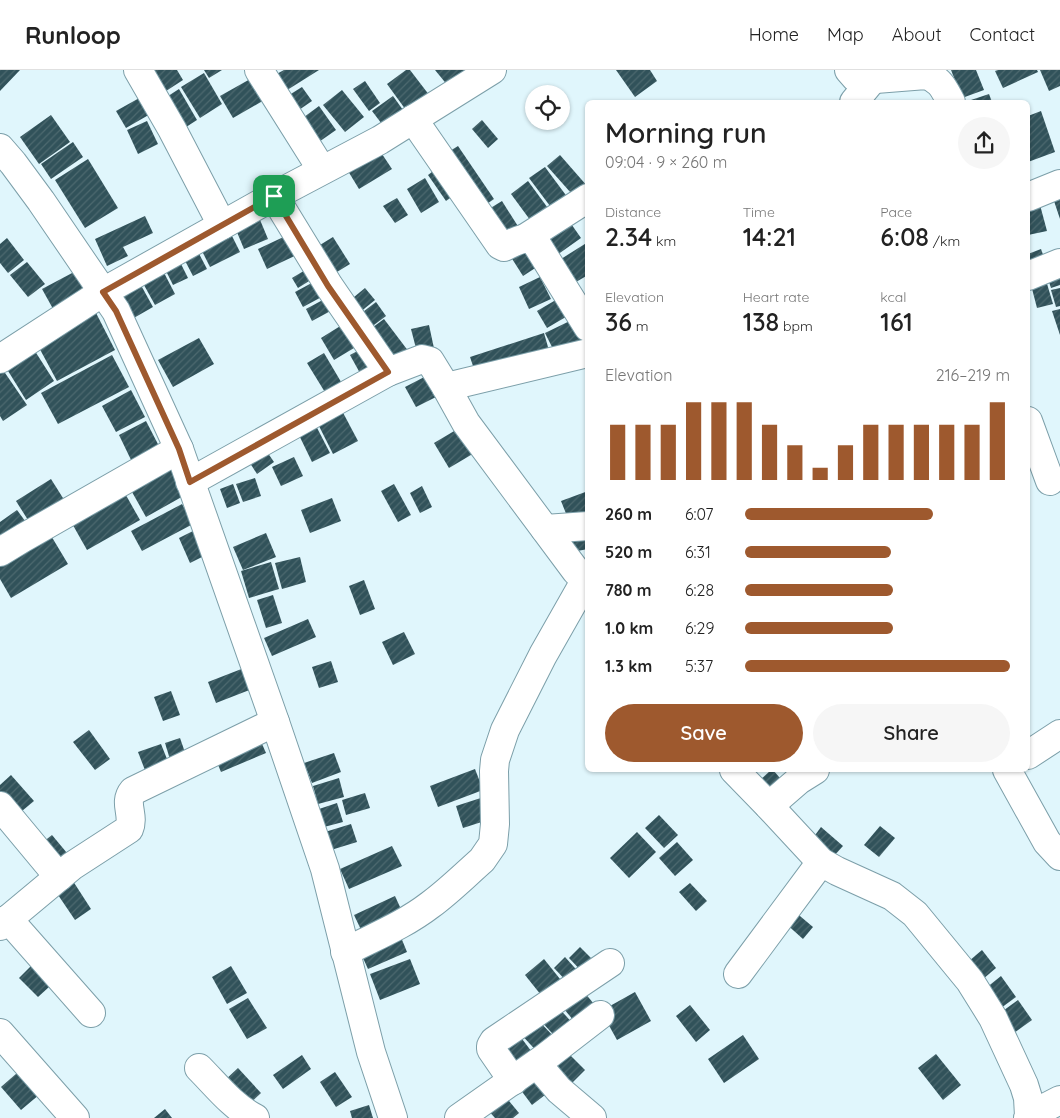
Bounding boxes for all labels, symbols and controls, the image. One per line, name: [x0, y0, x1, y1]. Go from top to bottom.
text: Runloop: [25, 20, 121, 50]
text: Home: [749, 23, 799, 46]
text: Map: [827, 23, 864, 46]
text: About: [892, 23, 942, 46]
text: Contact: [970, 23, 1035, 46]
map controls: [525, 85, 570, 130]
button: locate: [525, 85, 570, 130]
text: Morning run: [605, 115, 766, 150]
button: share: [958, 117, 1010, 169]
text: 09:04 · 9 × 260 m: [605, 152, 727, 172]
pin: [253, 175, 295, 217]
icon: arrive: [260, 182, 288, 210]
text: Distance: [605, 203, 661, 221]
text: Time: [743, 203, 775, 221]
text: Pace: [880, 203, 912, 221]
text: 2.34: [605, 221, 652, 252]
text: 14:21: [743, 221, 796, 252]
text: 6:08: [880, 221, 929, 252]
text: km: [652, 232, 676, 250]
text: /km: [929, 232, 960, 250]
text: Elevation: [605, 288, 664, 306]
text: Heart rate: [743, 288, 809, 306]
text: kcal: [880, 288, 906, 306]
text: 36: [605, 306, 632, 337]
text: 138: [743, 306, 779, 337]
text: 161: [880, 306, 913, 337]
text: m: [632, 317, 649, 335]
text: bpm: [779, 317, 813, 335]
text: Elevation: [605, 365, 672, 385]
text: 216–219 m: [936, 365, 1010, 385]
text: 260 m: [605, 504, 652, 524]
text: 6:07: [685, 504, 713, 524]
text: 520 m: [605, 542, 652, 562]
text: 6:31: [685, 542, 711, 562]
text: 780 m: [605, 580, 652, 600]
text: 6:28: [685, 580, 714, 600]
text: 1.0 km: [605, 618, 653, 638]
text: 6:29: [685, 618, 714, 638]
text: 1.3 km: [605, 656, 652, 676]
text: 5:37: [685, 656, 713, 676]
button: Save: [605, 704, 803, 762]
button: Share: [813, 704, 1010, 762]

